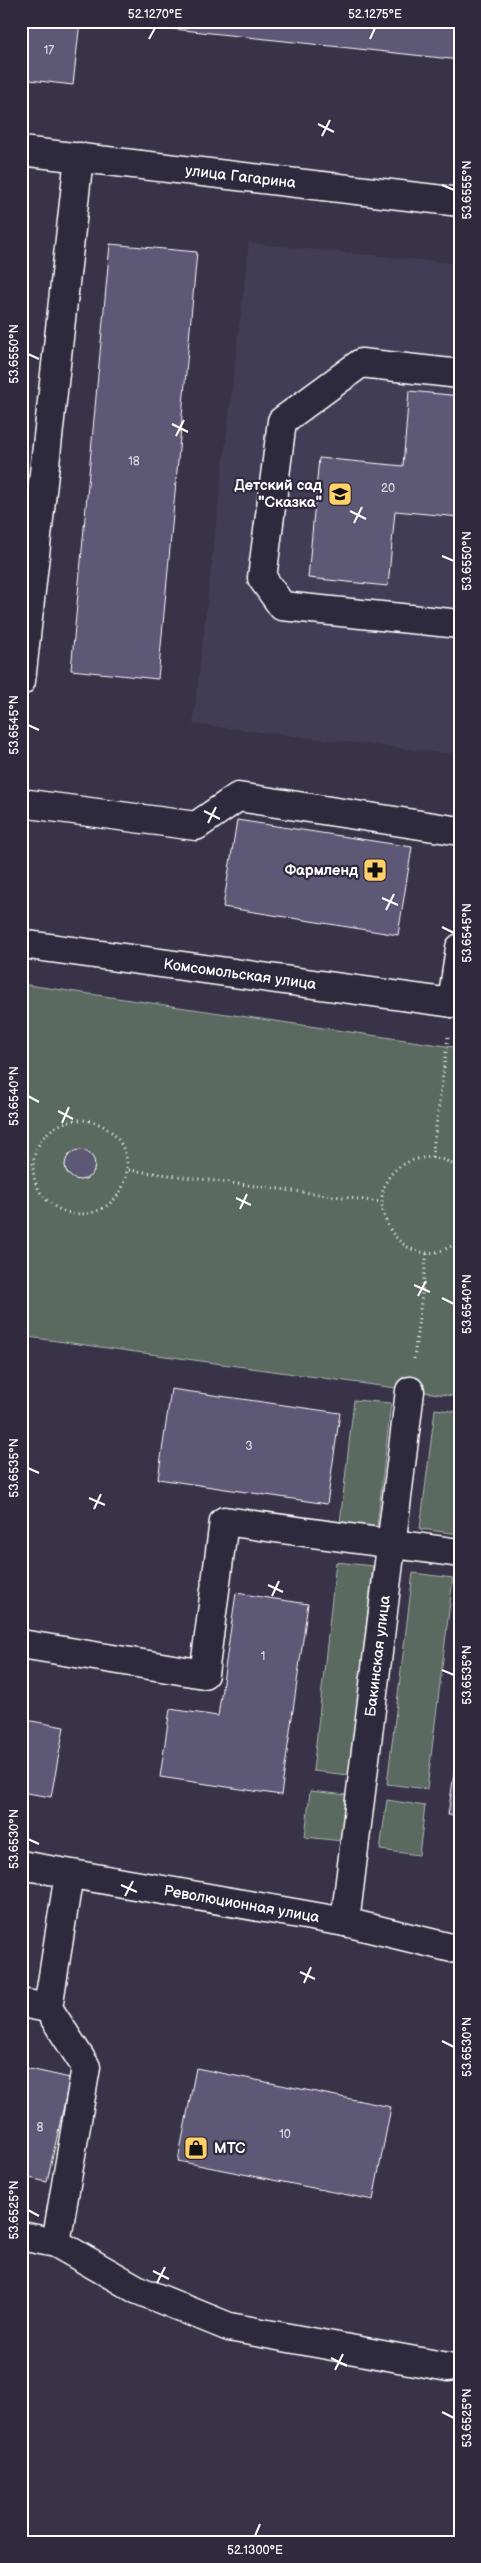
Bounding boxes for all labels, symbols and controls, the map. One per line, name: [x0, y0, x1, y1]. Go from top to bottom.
text: 52.1270°E: [128, 7, 182, 22]
text: 52.1275°E: [348, 7, 402, 22]
house number: 17: [44, 43, 54, 58]
street label: улица Гагарина: [184, 161, 297, 193]
text: 53.6555°N: [460, 161, 475, 219]
text: 53.6550°N: [7, 324, 22, 384]
house number: 18: [128, 454, 140, 469]
place label: Детский сад "Сказка": [234, 476, 322, 512]
school or university icon: Детский сад "Сказка": [327, 481, 353, 507]
house number: 20: [381, 481, 395, 496]
text: 53.6550°N: [460, 531, 475, 591]
text: 53.6545°N: [7, 695, 22, 755]
pharmacy icon: Фармленд: [362, 857, 388, 883]
place label: Фармленд: [285, 861, 358, 880]
text: 53.6545°N: [460, 903, 475, 963]
street label: Комсомольская улица: [162, 955, 318, 994]
text: 53.6540°N: [7, 1066, 22, 1126]
text: 53.6540°N: [460, 1274, 475, 1334]
text: 53.6535°N: [7, 1438, 22, 1498]
house number: 3: [245, 1439, 253, 1454]
street label: Бакинская улица: [361, 1594, 395, 1718]
text: 53.6535°N: [460, 1645, 475, 1705]
house number: 1: [261, 1649, 265, 1664]
text: 53.6530°N: [7, 1809, 22, 1869]
street label: Революционная улица: [162, 1881, 321, 1927]
text: 53.6530°N: [460, 2017, 475, 2077]
house number: 8: [37, 2120, 44, 2135]
house number: 10: [279, 2127, 291, 2142]
shop icon: МТС: [183, 2135, 209, 2161]
place label: МТС: [214, 2139, 246, 2158]
text: 53.6525°N: [7, 2180, 22, 2240]
text: 53.6525°N: [460, 2388, 475, 2448]
text: 52.1300°E: [227, 2543, 283, 2558]

